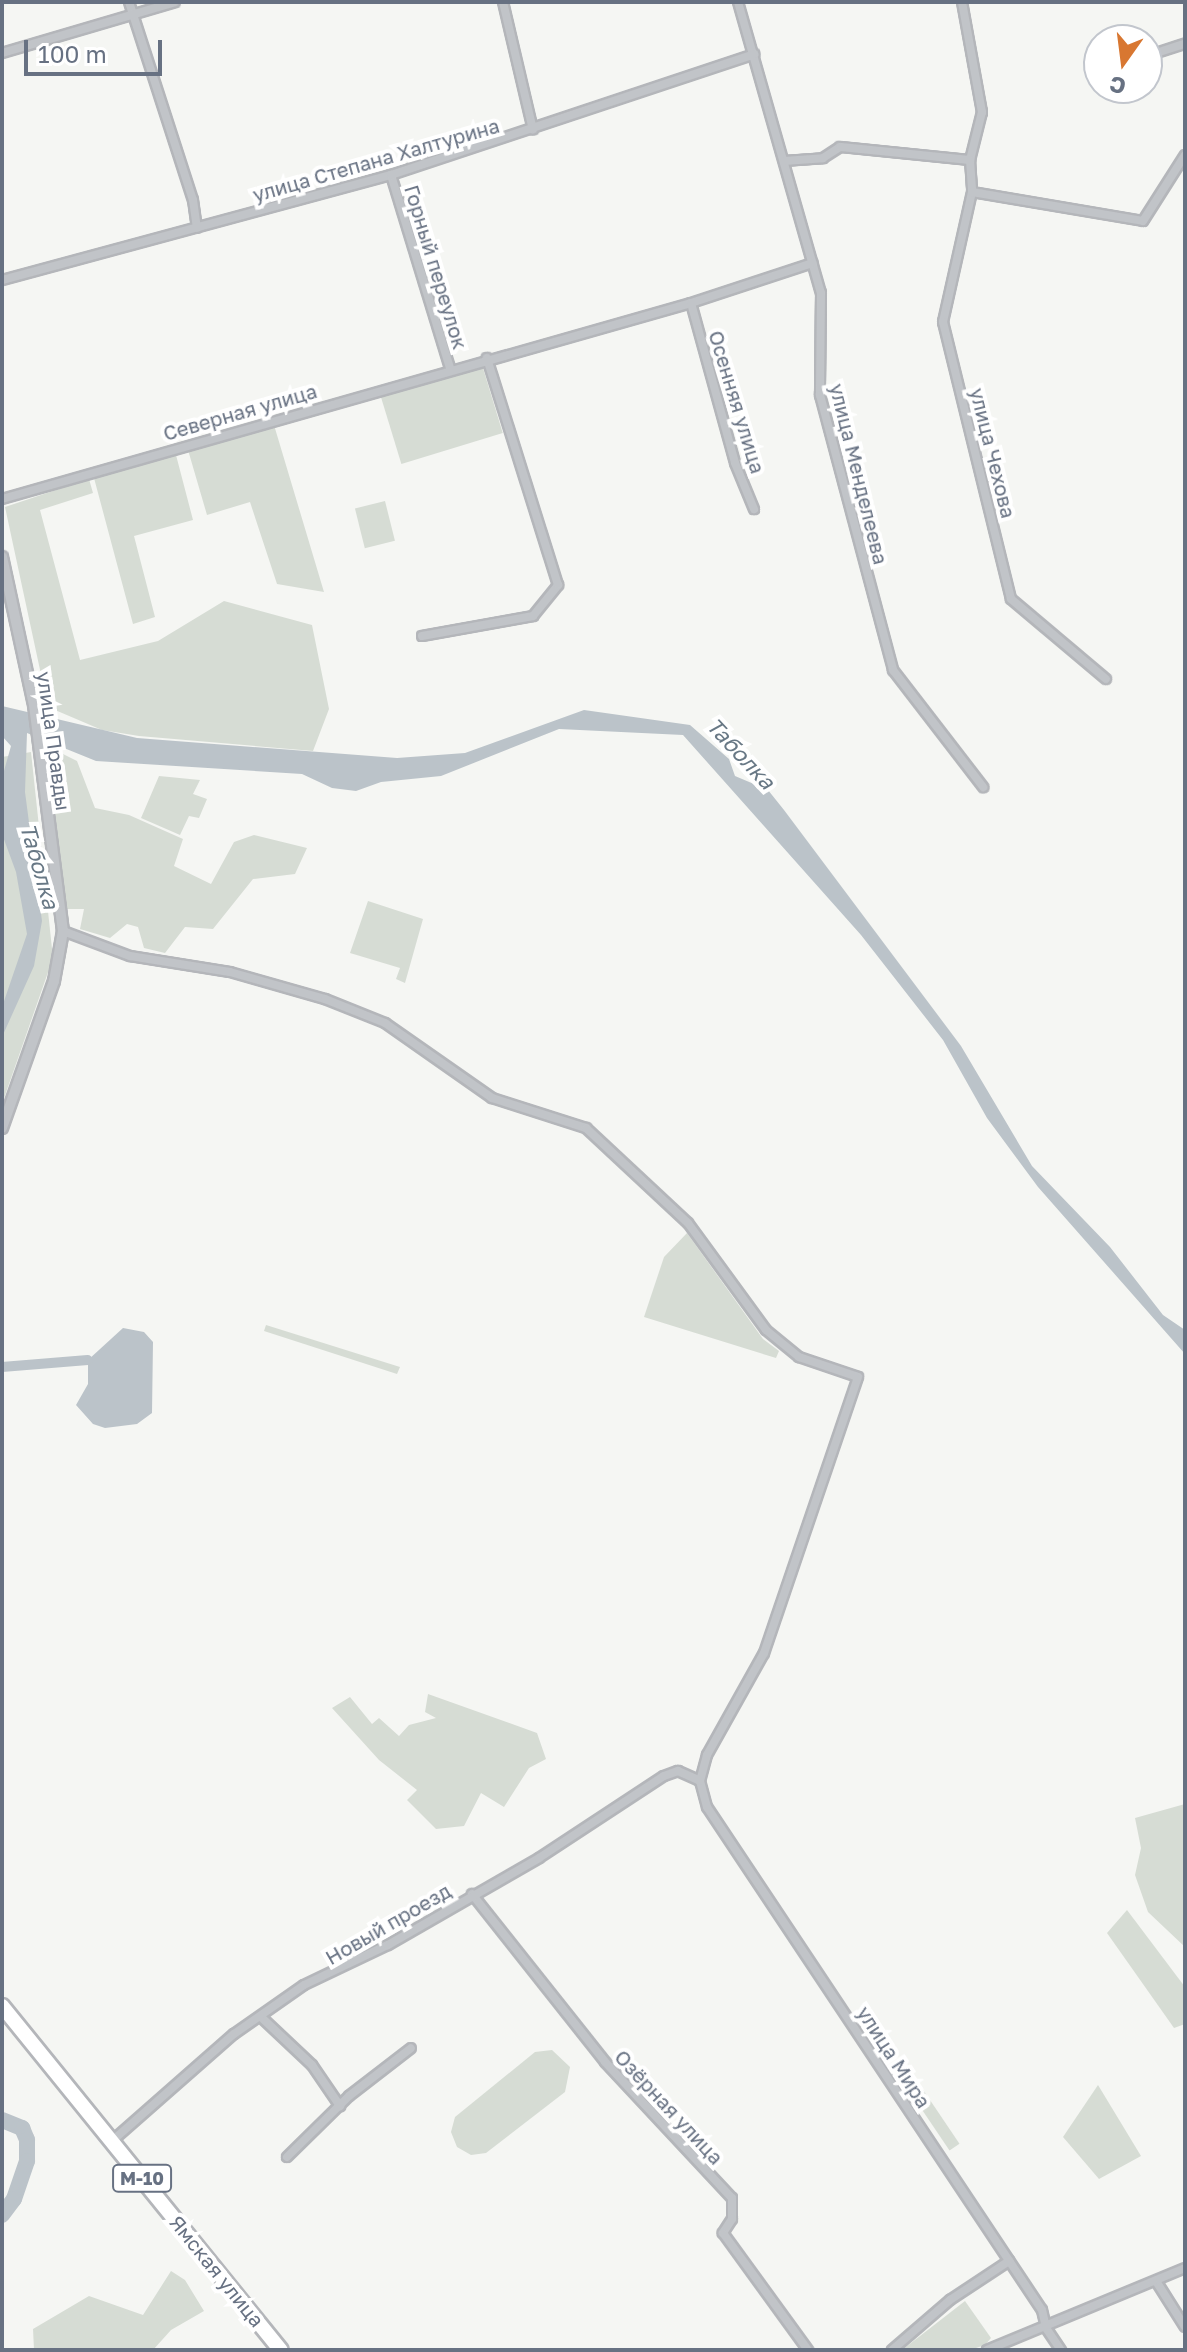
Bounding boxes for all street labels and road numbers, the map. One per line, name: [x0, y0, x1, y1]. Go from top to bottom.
street label: улица Степана Халтурина: [250, 113, 502, 207]
street label: Горный переулок: [400, 182, 472, 352]
street label: Осенняя улица: [704, 328, 770, 476]
street label: Северная улица: [160, 379, 320, 445]
street label: улица Менделеева: [825, 381, 893, 567]
street label: улица Чехова: [965, 385, 1021, 521]
street label: улица Правды: [32, 670, 76, 812]
street label: Новый проезд: [321, 1878, 455, 1970]
street label: улица Мира: [852, 2002, 936, 2112]
street label: Озёрная улица: [610, 2045, 728, 2169]
road number: М-10: [112, 2164, 172, 2192]
street label: Ямская улица: [165, 2210, 269, 2332]

